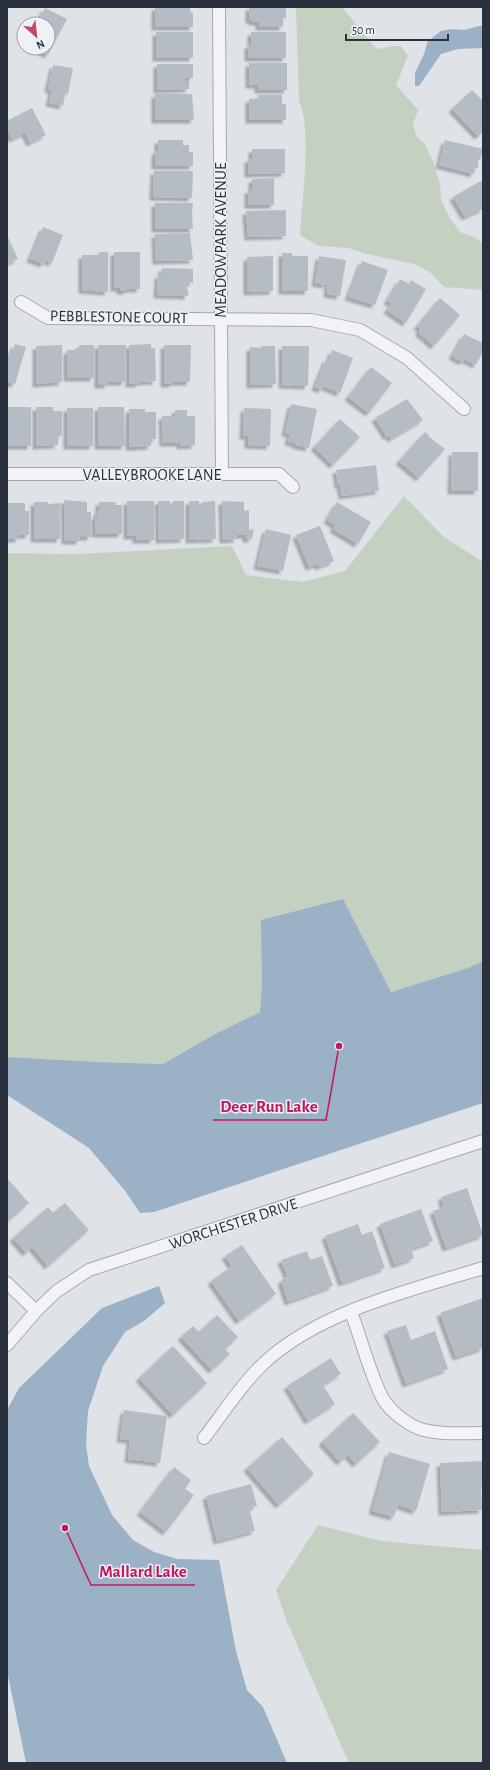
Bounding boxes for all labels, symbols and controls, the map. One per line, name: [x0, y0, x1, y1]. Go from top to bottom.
north arrow: [16, 16, 56, 56]
scale bar: [346, 16, 448, 42]
text: 50 m: [352, 24, 375, 36]
text: N: [34, 38, 46, 51]
street label: MEADOWPARK AVENUE: [213, 162, 229, 318]
street label: PEBBLESTONE COURT: [50, 308, 188, 326]
street label: VALLEYBROOKE LANE: [83, 467, 222, 483]
callout: Deer Run Lake: [213, 1091, 326, 1120]
text: Deer Run Lake: [220, 1098, 318, 1115]
street label: WORCHESTER DRIVE: [167, 1196, 300, 1252]
callout: Mallard Lake: [91, 1556, 195, 1585]
text: Mallard Lake: [99, 1563, 187, 1580]

